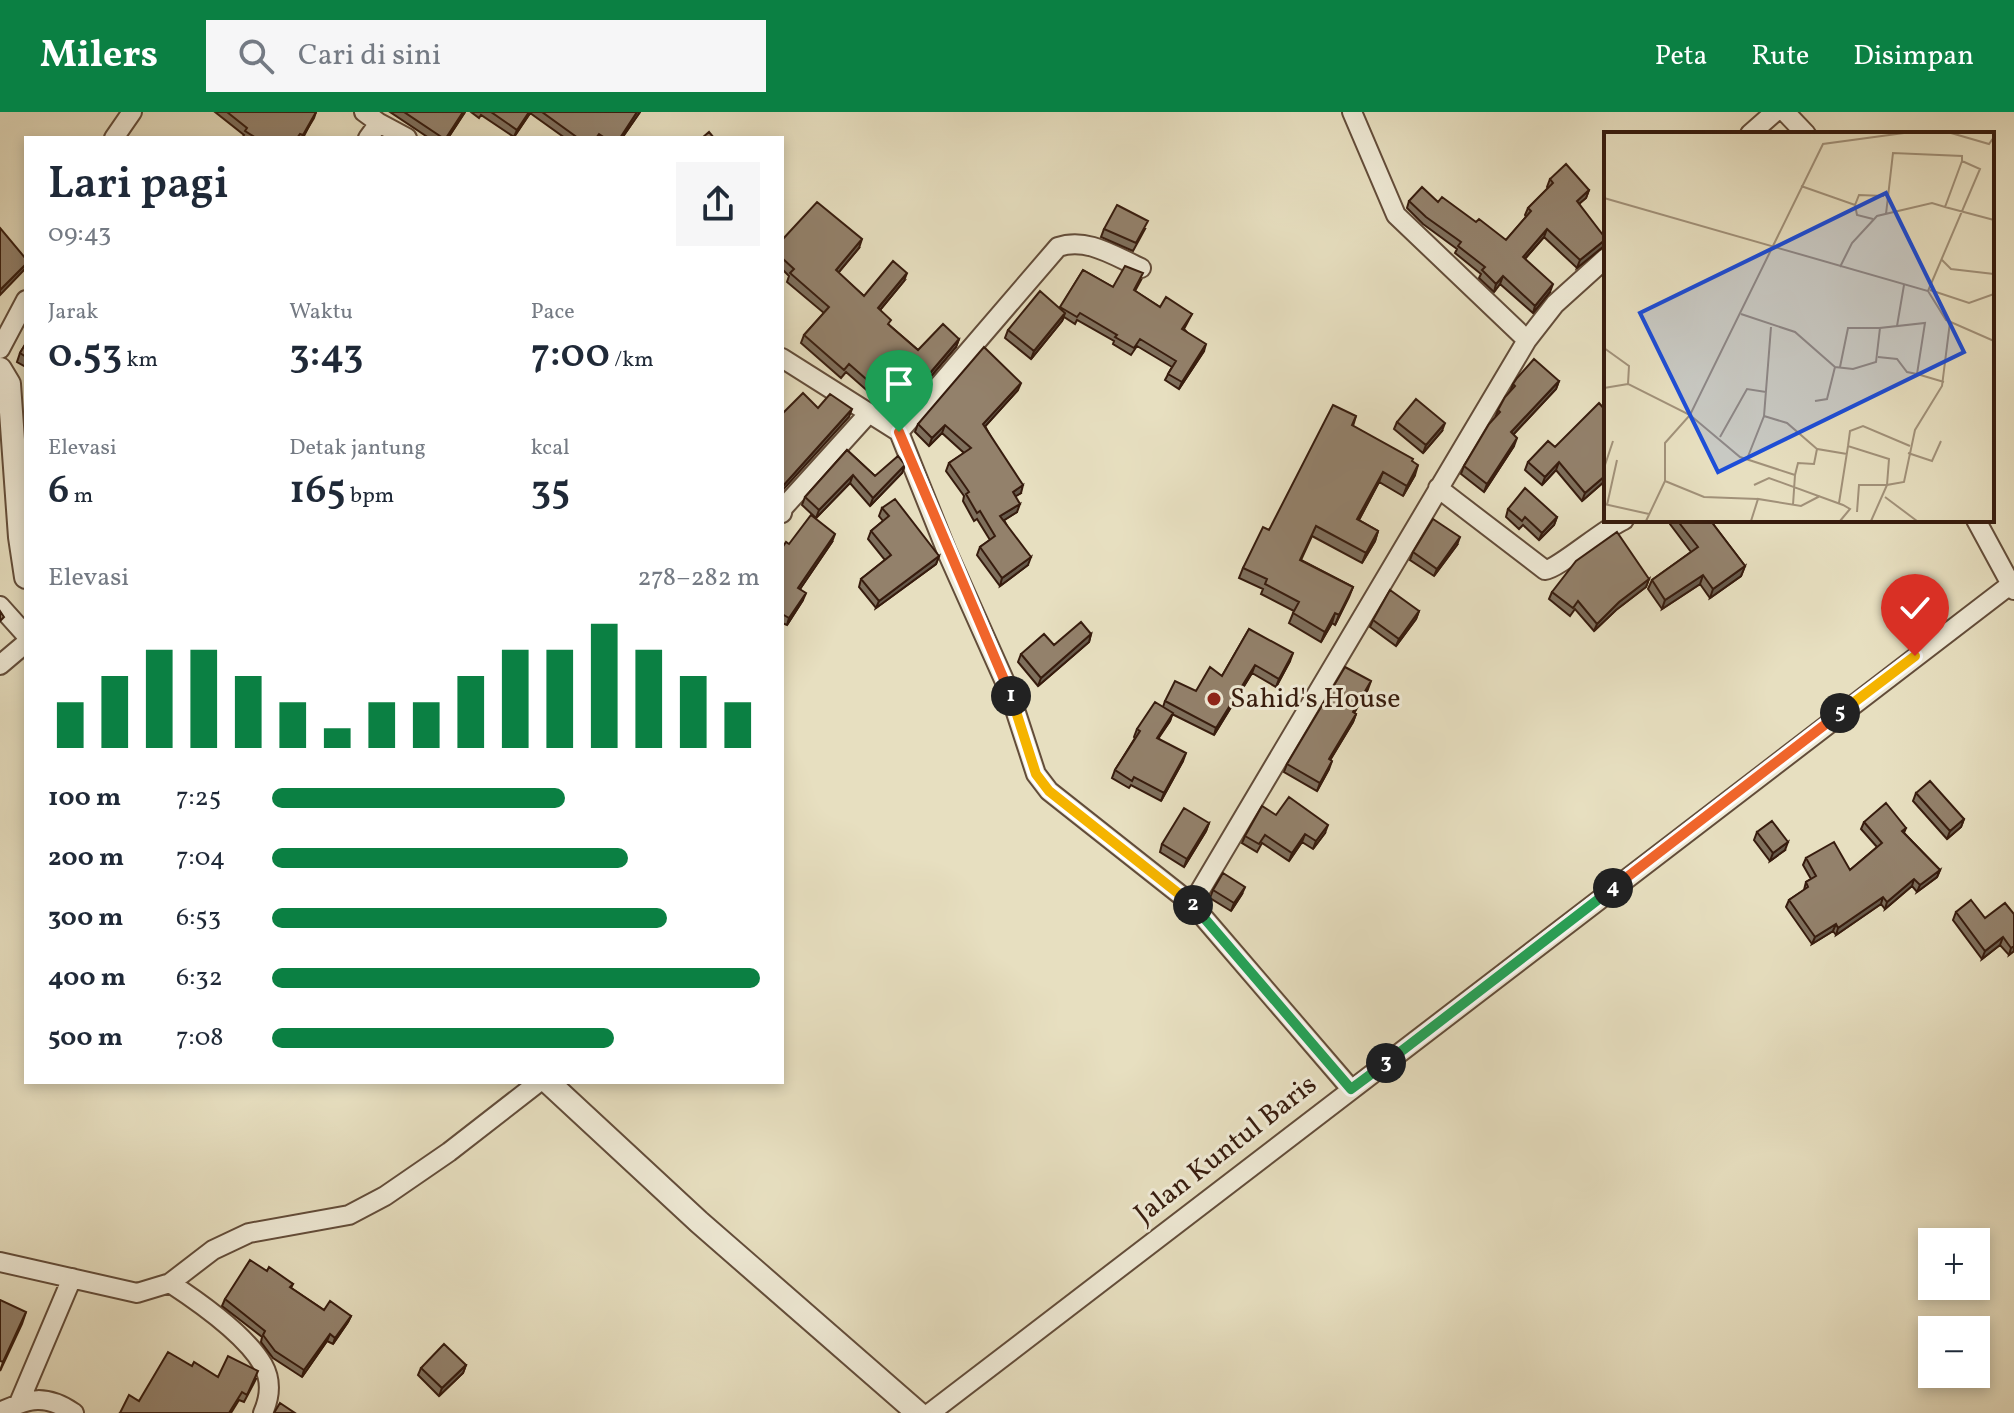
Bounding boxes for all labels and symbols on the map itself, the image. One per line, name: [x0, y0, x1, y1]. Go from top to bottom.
inset map: [1604, 132, 1994, 522]
pin: [865, 350, 933, 432]
pin: [1881, 574, 1949, 656]
pin: 1: [991, 676, 1031, 716]
place label: Sahid's House: [1230, 680, 1400, 719]
marker: Sahid's House: [1205, 690, 1223, 708]
pin: 5: [1820, 693, 1860, 733]
pin: 4: [1593, 868, 1633, 908]
pin: 2: [1173, 885, 1213, 925]
pin: 3: [1366, 1043, 1406, 1083]
street label: Jalan Kuntul Baris: [1126, 1066, 1326, 1234]

